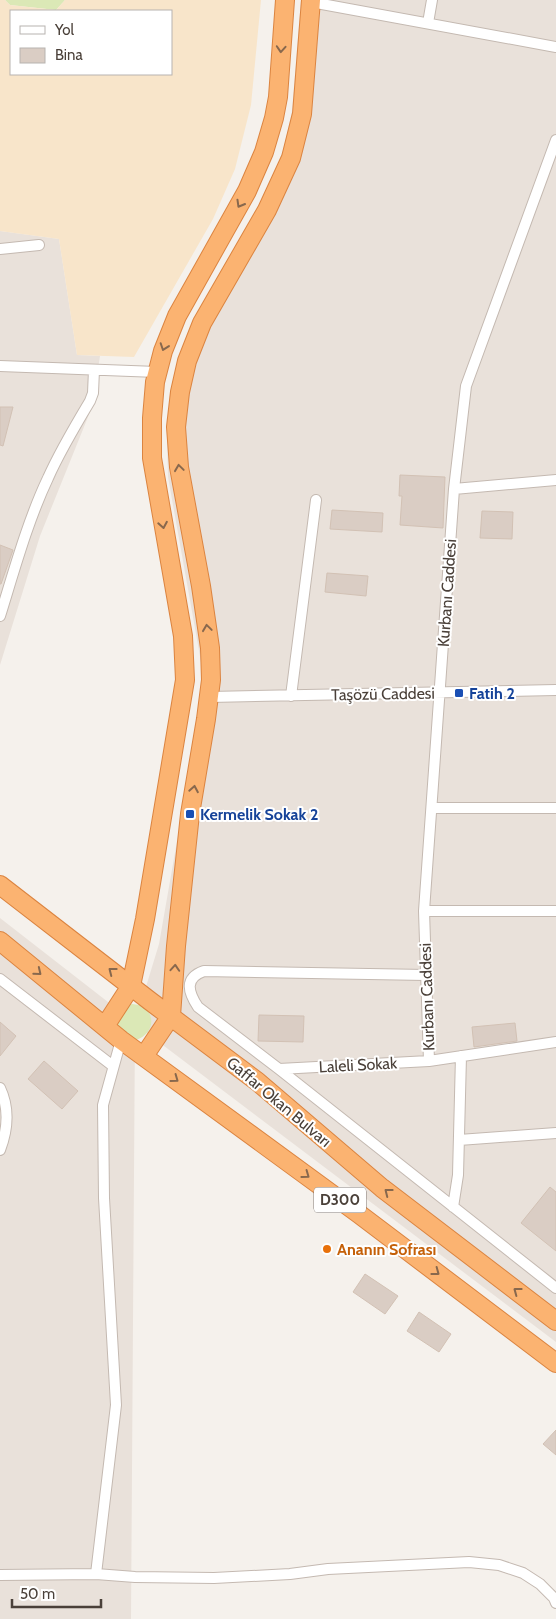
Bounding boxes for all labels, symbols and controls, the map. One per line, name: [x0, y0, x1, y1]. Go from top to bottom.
legend: [10, 10, 172, 75]
text: Yol: [54, 21, 74, 39]
one-way arrow: [276, 45, 287, 53]
text: Bina: [55, 46, 83, 64]
one-way arrow: [236, 198, 246, 207]
one-way arrow: [160, 343, 170, 351]
one-way arrow: [175, 463, 185, 472]
one-way arrow: [158, 520, 168, 529]
street label: Kurbanı Caddesi: [434, 538, 460, 648]
one-way arrow: [202, 623, 213, 631]
street label: Taşözü Caddesi: [331, 684, 435, 704]
place label: Fatih 2: [469, 684, 515, 703]
marker: Fatih 2: [453, 687, 465, 699]
one-way arrow: [189, 784, 199, 793]
place label: Kermelik Sokak 2: [200, 805, 318, 824]
marker: Kermelik Sokak 2: [184, 808, 196, 820]
street label: Kurbanı Caddesi: [416, 943, 438, 1051]
one-way arrow: [169, 963, 180, 971]
one-way arrow: [32, 966, 41, 975]
one-way arrow: [108, 968, 117, 977]
street label: Gaffar Okan Bulvarı: [223, 1053, 335, 1151]
street label: Laleli Sokak: [318, 1053, 398, 1077]
one-way arrow: [169, 1073, 179, 1082]
one-way arrow: [300, 1169, 310, 1178]
road number: D300: [314, 1188, 366, 1212]
one-way arrow: [385, 1190, 394, 1198]
place label: Ananın Sofrası: [337, 1240, 436, 1259]
marker: Ananın Sofrası: [321, 1243, 333, 1255]
one-way arrow: [430, 1267, 439, 1275]
one-way arrow: [513, 1288, 523, 1297]
scale bar: [12, 1576, 101, 1608]
text: 50 m: [20, 1585, 55, 1603]

